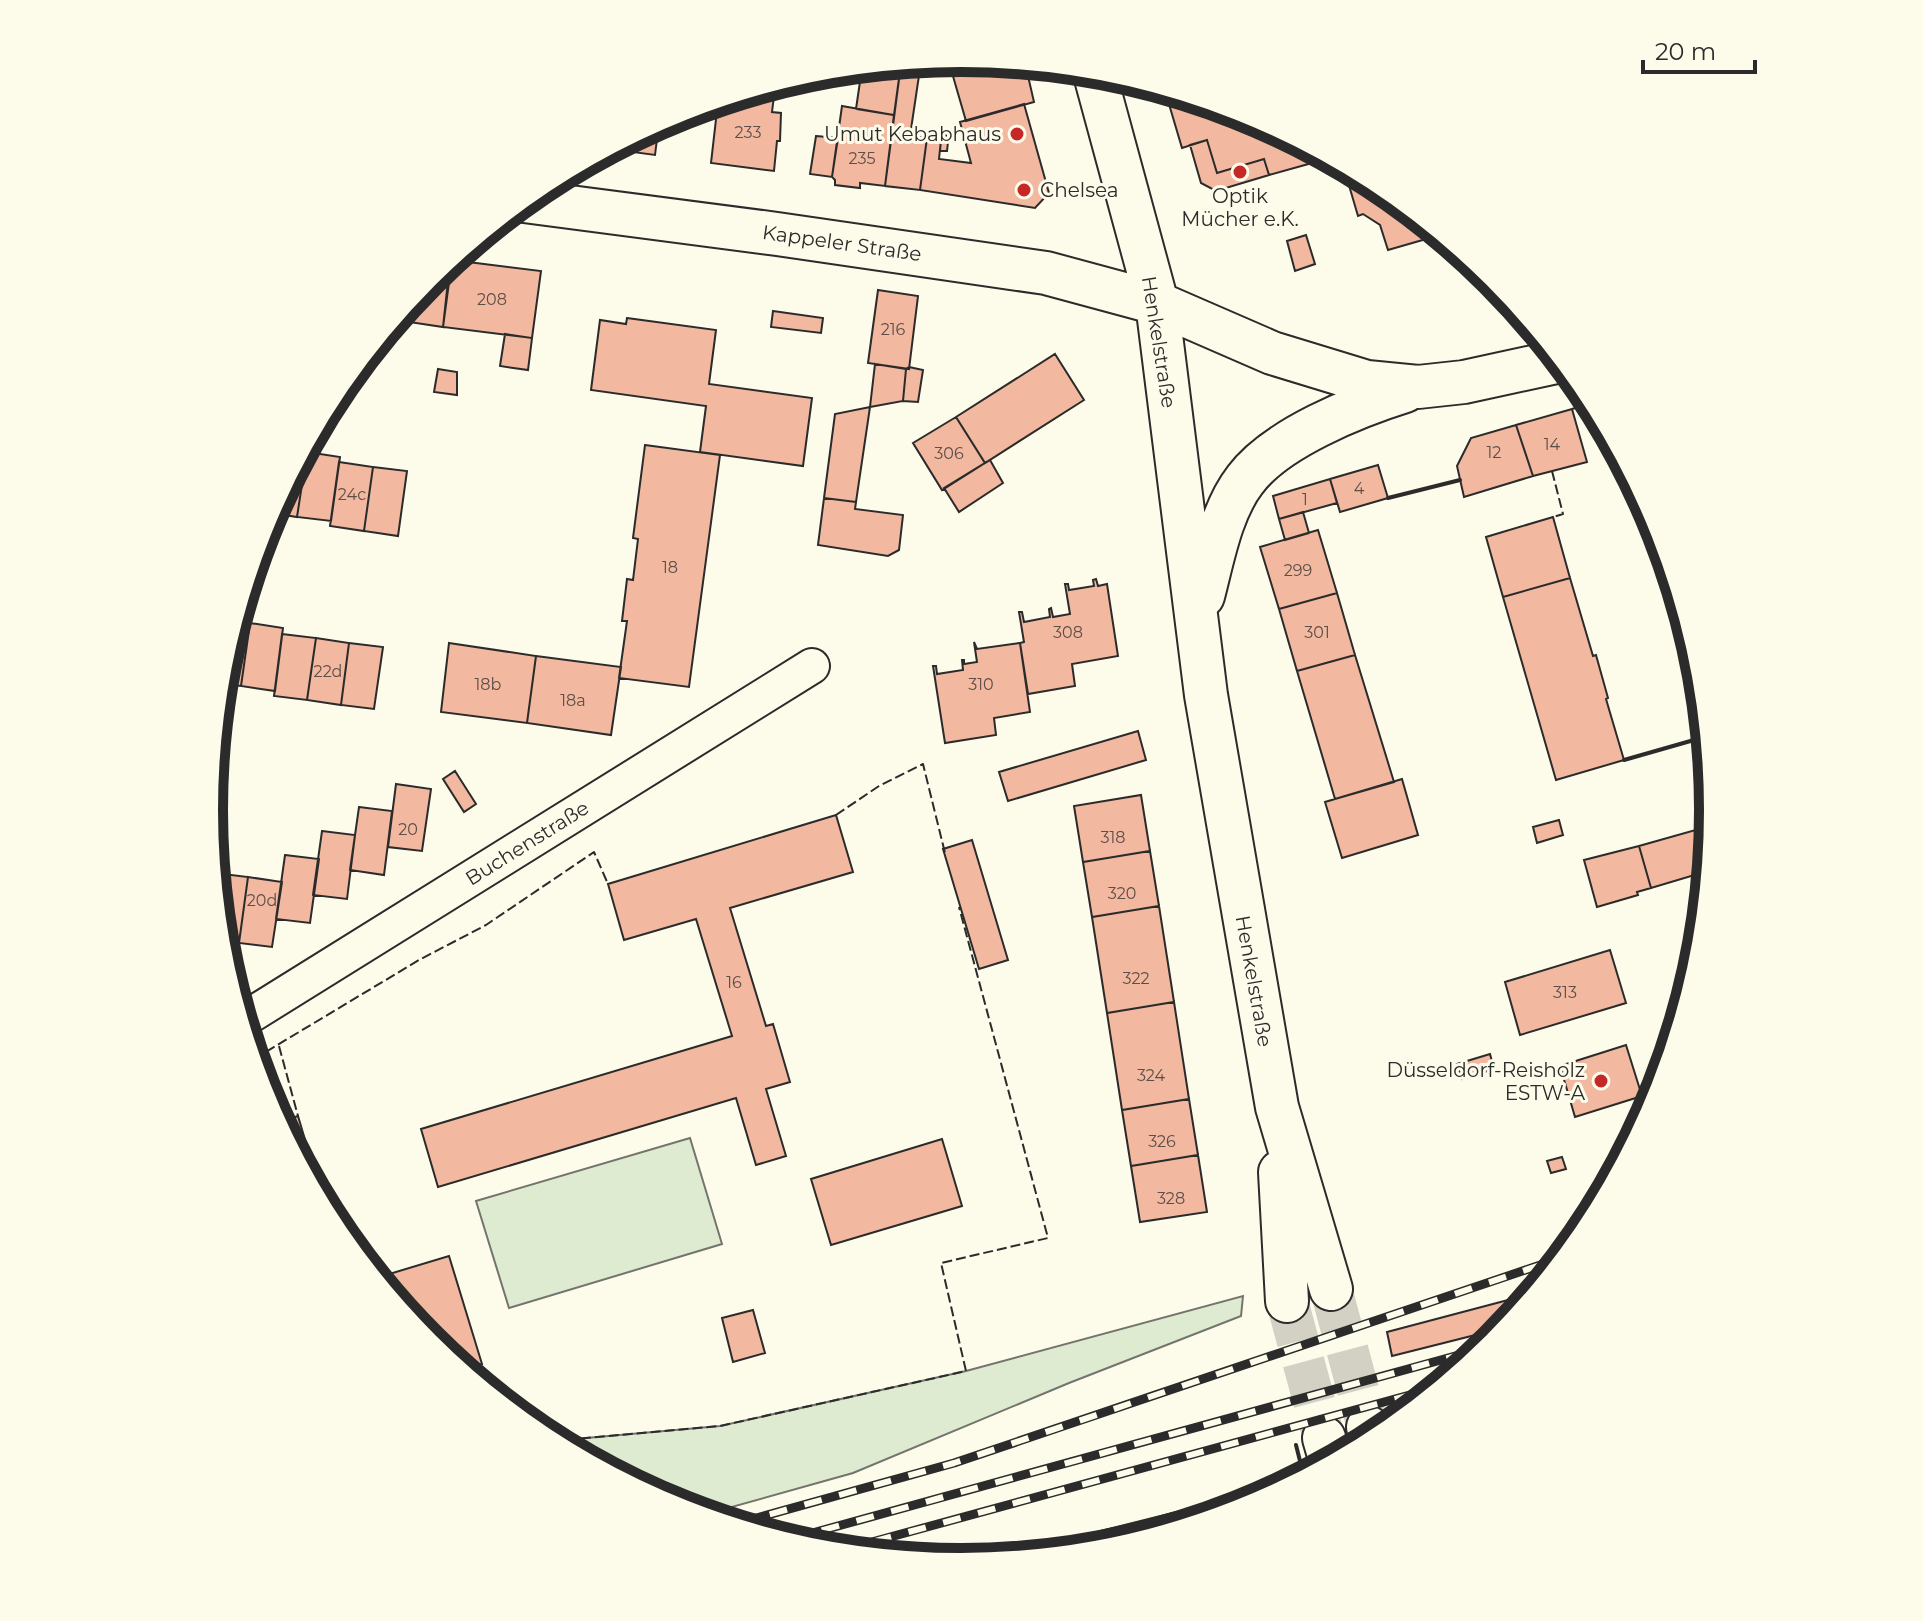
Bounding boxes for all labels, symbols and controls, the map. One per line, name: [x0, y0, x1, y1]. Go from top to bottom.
scale bar: [1643, 24, 1755, 74]
text: 20 m: [1655, 37, 1716, 66]
place label: Umut Kebabhaus: [824, 122, 1001, 146]
house number: 233: [734, 123, 762, 142]
marker: Umut Kebabhaus: [1008, 125, 1026, 143]
house number: 235: [848, 149, 876, 168]
marker: Optik Mücher e.K.: [1231, 163, 1249, 181]
place label: Chelsea: [1040, 178, 1119, 202]
marker: Chelsea: [1015, 181, 1033, 199]
place label: Optik Mücher e.K.: [1181, 184, 1299, 231]
street label: Kappeler Straße: [761, 220, 923, 266]
street label: Henkelstraße: [1137, 274, 1181, 410]
house number: 208: [477, 290, 507, 309]
house number: 216: [881, 320, 906, 339]
house number: 14: [1544, 435, 1561, 454]
house number: 12: [1487, 443, 1501, 462]
house number: 306: [934, 444, 964, 463]
house number: 4: [1354, 479, 1365, 498]
house number: 24c: [338, 485, 366, 504]
house number: 1: [1302, 490, 1308, 509]
house number: 18: [662, 558, 678, 577]
house number: 299: [1284, 561, 1312, 580]
house number: 308: [1053, 623, 1083, 642]
house number: 301: [1304, 623, 1330, 642]
house number: 22d: [314, 662, 342, 681]
house number: 18b: [475, 675, 502, 694]
house number: 310: [968, 675, 994, 694]
house number: 18a: [560, 691, 586, 710]
street label: Buchenstraße: [461, 795, 593, 891]
house number: 20: [398, 820, 418, 839]
house number: 318: [1100, 828, 1126, 847]
house number: 320: [1108, 884, 1136, 903]
house number: 20d: [247, 891, 277, 910]
street label: Henkelstraße: [1231, 913, 1277, 1049]
house number: 322: [1122, 969, 1150, 988]
house number: 16: [726, 973, 742, 992]
house number: 313: [1553, 983, 1577, 1002]
place label: Düsseldorf-Reisholz ESTW-A: [1386, 1058, 1586, 1105]
house number: 324: [1137, 1066, 1166, 1085]
marker: Düsseldorf-Reisholz ESTW-A: [1592, 1072, 1610, 1090]
house number: 326: [1148, 1132, 1176, 1151]
house number: 328: [1157, 1189, 1185, 1208]

